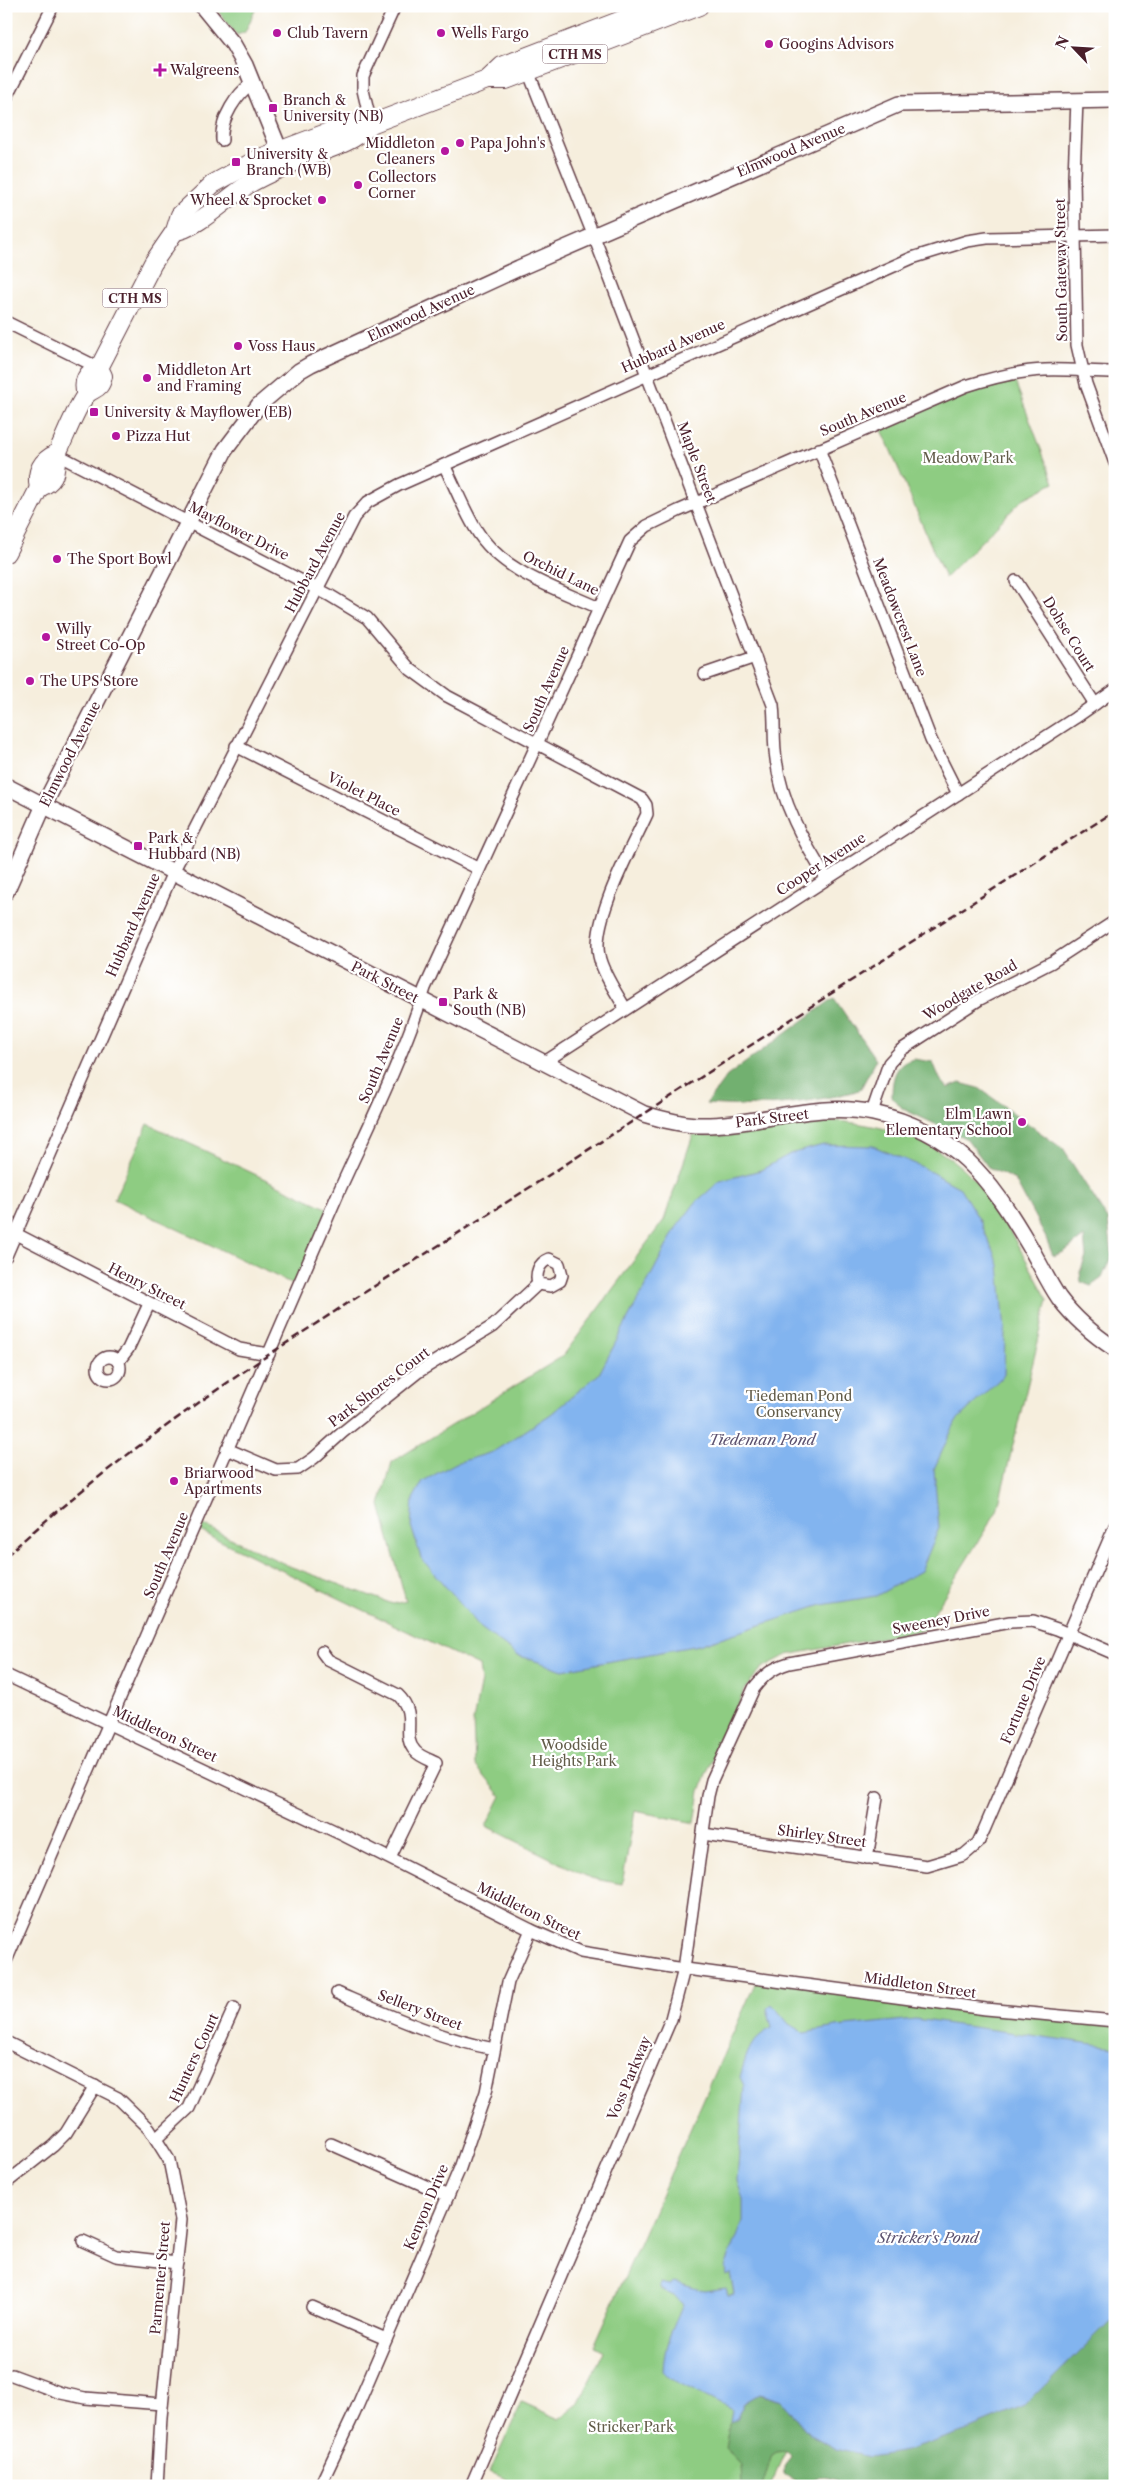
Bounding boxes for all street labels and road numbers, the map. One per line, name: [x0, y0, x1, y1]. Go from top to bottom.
road number: CTH MS: [542, 44, 608, 64]
street label: Elmwood Avenue: [734, 119, 848, 181]
street label: South Gateway Street: [1051, 198, 1071, 342]
street label: Elmwood Avenue: [364, 280, 478, 346]
road number: CTH MS: [102, 288, 168, 308]
street label: Hubbard Avenue: [618, 315, 728, 377]
street label: South Avenue: [817, 388, 909, 440]
street label: Maple Street: [673, 419, 721, 505]
street label: Mayflower Drive: [186, 498, 293, 564]
street label: Hubbard Avenue: [281, 508, 349, 616]
street label: Orchid Lane: [520, 547, 602, 599]
street label: Meadowcrest Lane: [869, 555, 931, 679]
street label: Dohse Court: [1039, 593, 1099, 675]
street label: South Avenue: [519, 643, 573, 735]
street label: Elmwood Avenue: [36, 698, 104, 810]
street label: Violet Place: [324, 767, 404, 820]
street label: Cooper Avenue: [773, 828, 869, 900]
street label: Hubbard Avenue: [102, 870, 164, 980]
street label: Woodgate Road: [919, 956, 1021, 1025]
street label: Park Street: [348, 957, 422, 1007]
street label: South Avenue: [355, 1014, 407, 1106]
street label: Park Street: [734, 1105, 810, 1131]
street label: Henry Street: [105, 1259, 189, 1313]
street label: Park Shores Court: [325, 1343, 433, 1431]
street label: South Avenue: [140, 1509, 192, 1601]
street label: Sweeney Drive: [891, 1602, 991, 1638]
street label: Fortune Drive: [996, 1653, 1050, 1746]
street label: Middleton Street: [110, 1702, 220, 1766]
street label: Shirley Street: [776, 1821, 868, 1851]
street label: Middleton Street: [474, 1878, 584, 1944]
street label: Middleton Street: [863, 1968, 977, 2002]
street label: Sellery Street: [375, 1986, 465, 2034]
street label: Hunters Court: [165, 2010, 223, 2106]
street label: Voss Parkway: [603, 2033, 655, 2124]
street label: Kenyon Drive: [400, 2161, 452, 2253]
street label: Parmenter Street: [146, 2220, 174, 2335]

